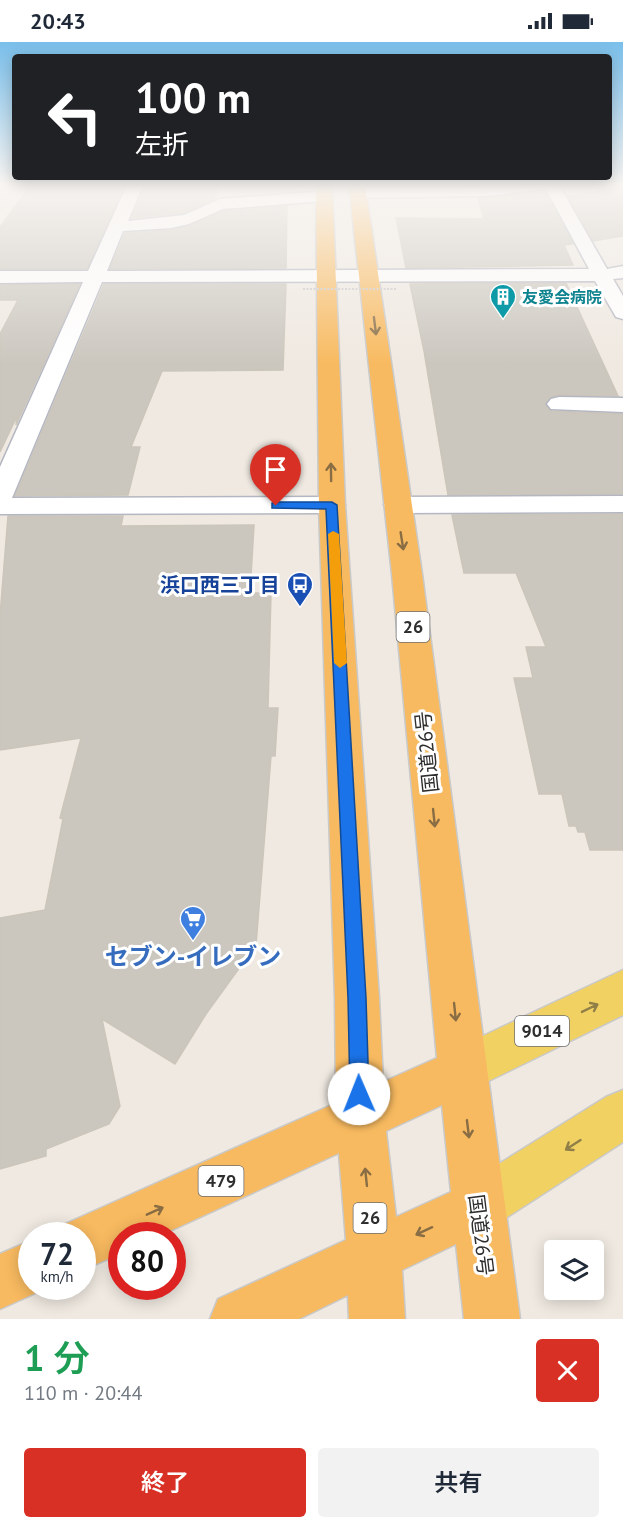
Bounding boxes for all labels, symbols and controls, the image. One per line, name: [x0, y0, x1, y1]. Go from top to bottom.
text: 20:43: [30, 7, 86, 35]
text: 100 m: [135, 70, 251, 125]
icon: left: [36, 78, 114, 156]
text: 左折: [135, 127, 189, 161]
building icon: 友愛会病院: [488, 282, 518, 320]
place label: 友愛会病院: [522, 287, 602, 307]
one-way arrow: [370, 316, 381, 336]
pin: [250, 444, 301, 506]
icon: arrive: [259, 453, 292, 486]
one-way arrow: [325, 462, 337, 482]
one-way arrow: [397, 530, 408, 550]
bus stop icon: 浜口西三丁目: [285, 570, 315, 608]
place label: 浜口西三丁目: [160, 572, 280, 598]
road number: 26: [396, 612, 430, 642]
street label: 国道26号: [410, 710, 444, 794]
one-way arrow: [429, 807, 440, 827]
supermarket icon: セブン-イレブン: [178, 904, 208, 942]
place label: セブン-イレブン: [105, 941, 281, 972]
one-way arrow: [450, 1001, 461, 1021]
one-way arrow: [580, 1002, 598, 1014]
road number: 9014: [515, 1016, 569, 1046]
position arrow: [327, 1062, 391, 1126]
one-way arrow: [463, 1118, 474, 1138]
one-way arrow: [566, 1139, 582, 1151]
road number: 479: [198, 1166, 244, 1196]
one-way arrow: [360, 1168, 371, 1187]
street label: 国道26号: [463, 1193, 499, 1277]
road number: 26: [354, 1203, 386, 1233]
one-way arrow: [145, 1205, 163, 1216]
speed limit sign: 80: [108, 1222, 186, 1300]
one-way arrow: [416, 1226, 434, 1238]
text: 72: [40, 1234, 74, 1273]
map controls: [544, 1240, 604, 1300]
button: layers: [544, 1240, 604, 1300]
text: km/h: [41, 1267, 73, 1286]
text: 1 分: [24, 1334, 90, 1381]
button: close: [536, 1339, 599, 1402]
text: 110 m · 20:44: [24, 1380, 142, 1406]
button: 終了: [24, 1448, 306, 1517]
button: 共有: [318, 1448, 599, 1517]

